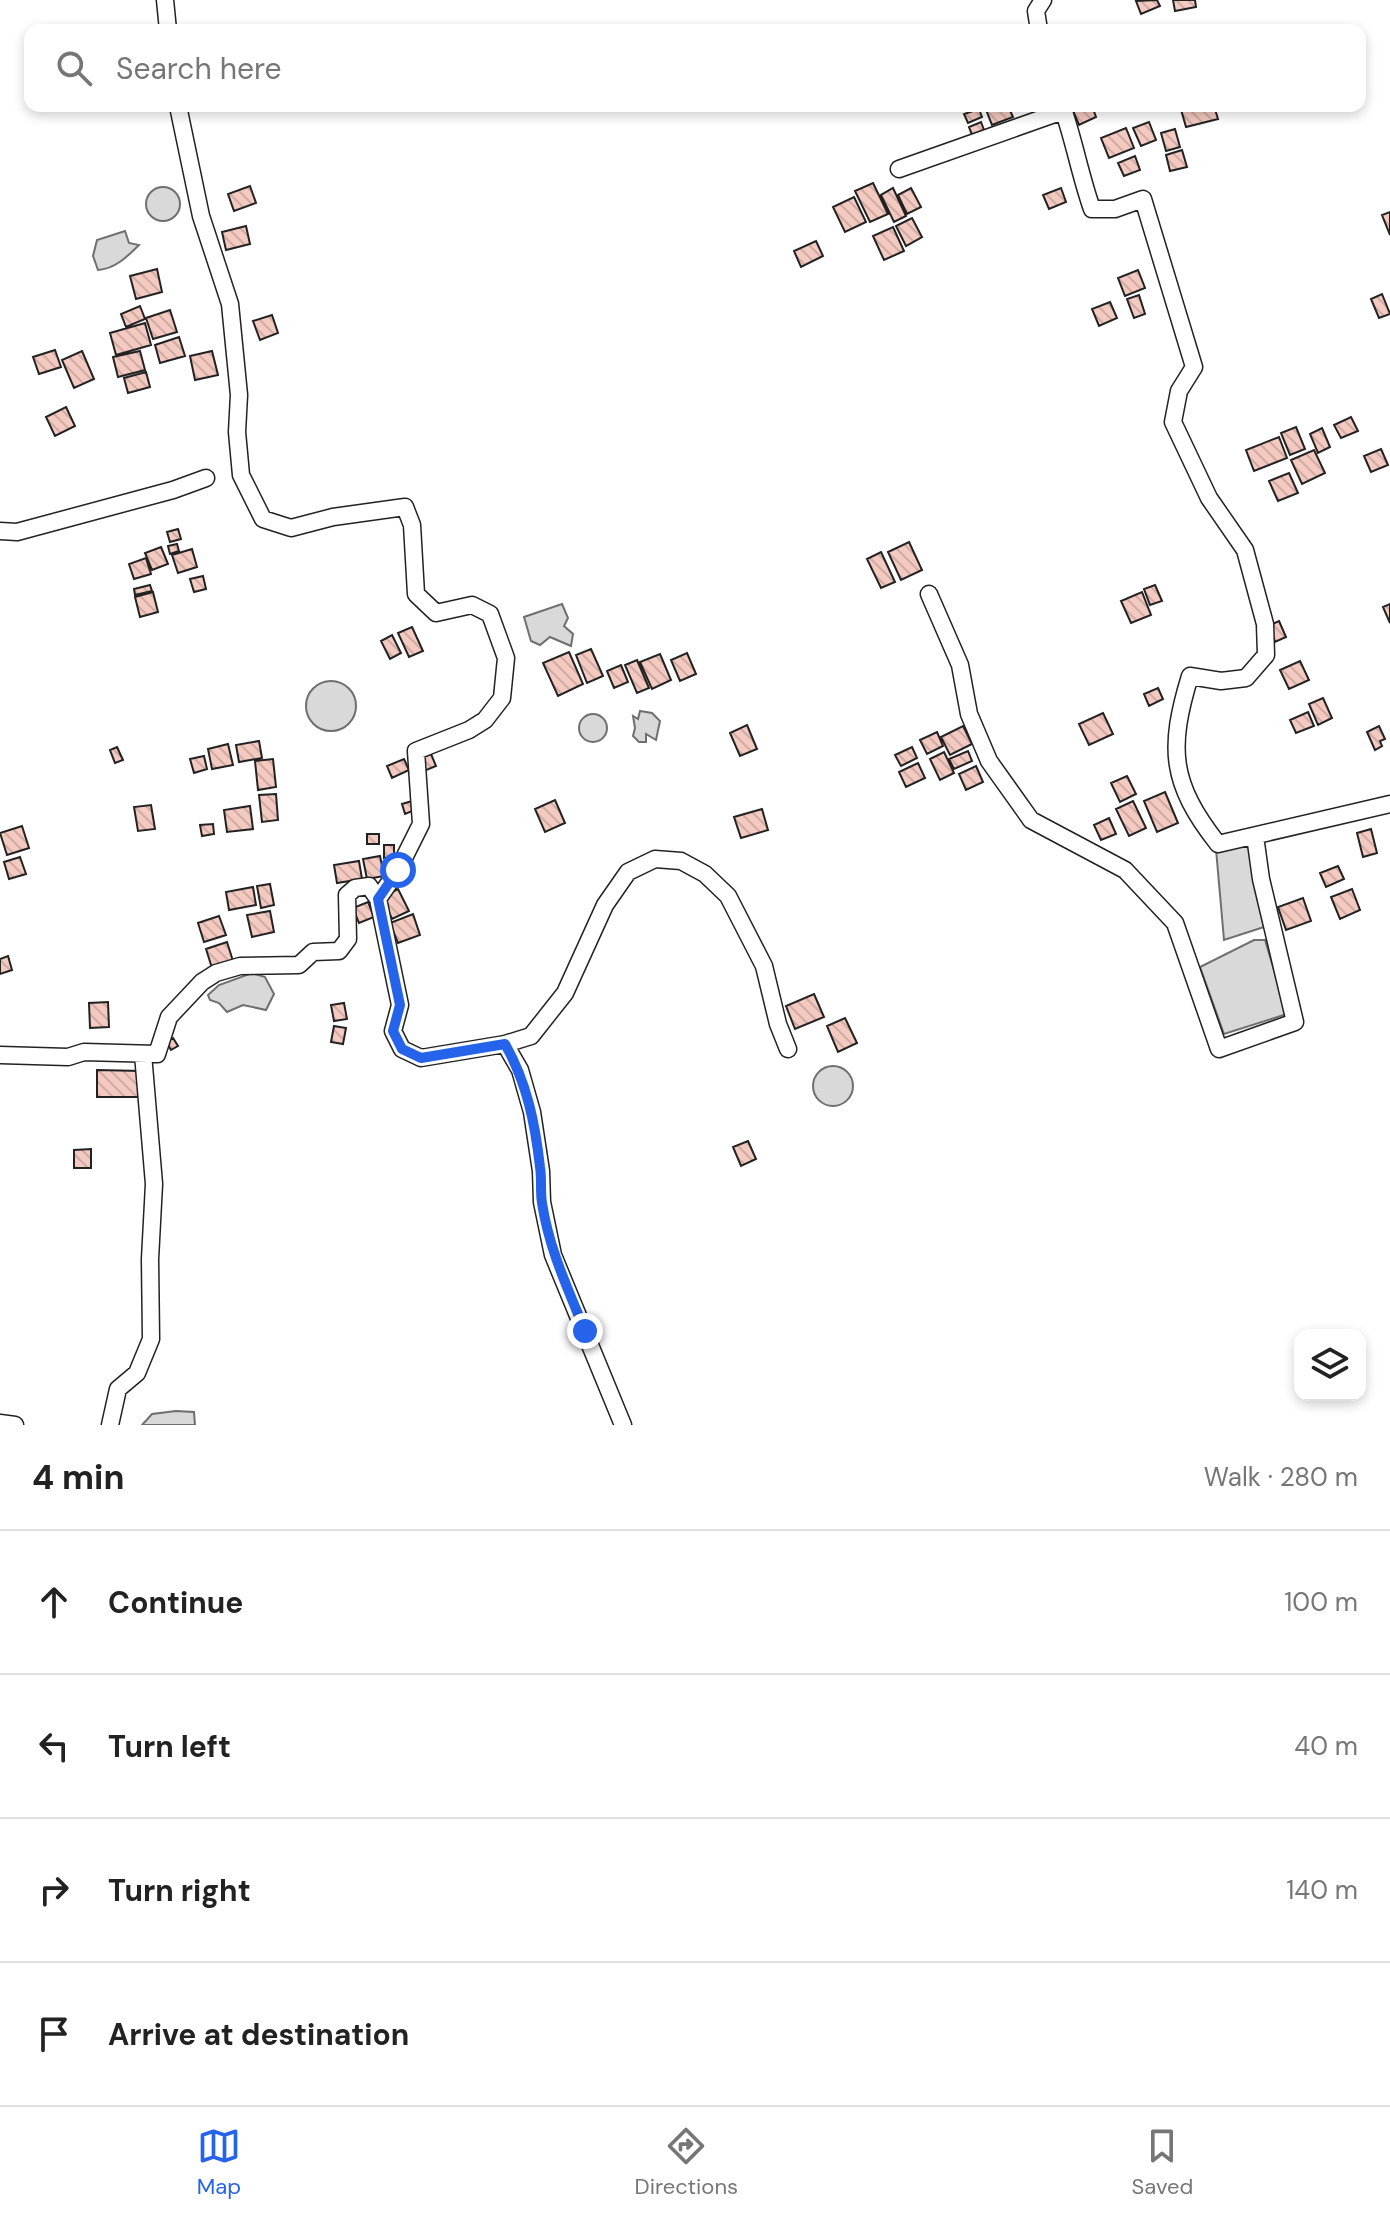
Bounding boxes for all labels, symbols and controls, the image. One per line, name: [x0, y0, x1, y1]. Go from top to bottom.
search box: [24, 24, 1366, 112]
icon: search: [52, 46, 96, 90]
text: Search here: [116, 49, 282, 88]
route start: [380, 852, 416, 888]
route end: [567, 1313, 603, 1349]
map controls: [1294, 1329, 1366, 1401]
button: layers: [1294, 1329, 1366, 1401]
text: 4 min: [32, 1455, 124, 1500]
text: Walk · 280 m: [1204, 1460, 1358, 1494]
icon: ahead: [32, 1580, 76, 1624]
text: Continue: [108, 1583, 243, 1622]
text: 100 m: [1284, 1585, 1358, 1619]
icon: left: [32, 1724, 76, 1768]
text: Turn left: [108, 1727, 231, 1766]
text: 40 m: [1294, 1729, 1358, 1763]
icon: right: [32, 1868, 76, 1912]
text: Turn right: [108, 1871, 251, 1910]
text: 140 m: [1286, 1873, 1358, 1907]
icon: arrive: [32, 2012, 76, 2056]
text: Arrive at destination: [108, 2015, 409, 2054]
tab: Map: [197, 2124, 241, 2201]
tab: Directions: [635, 2124, 738, 2201]
tab: Saved: [1132, 2124, 1193, 2201]

